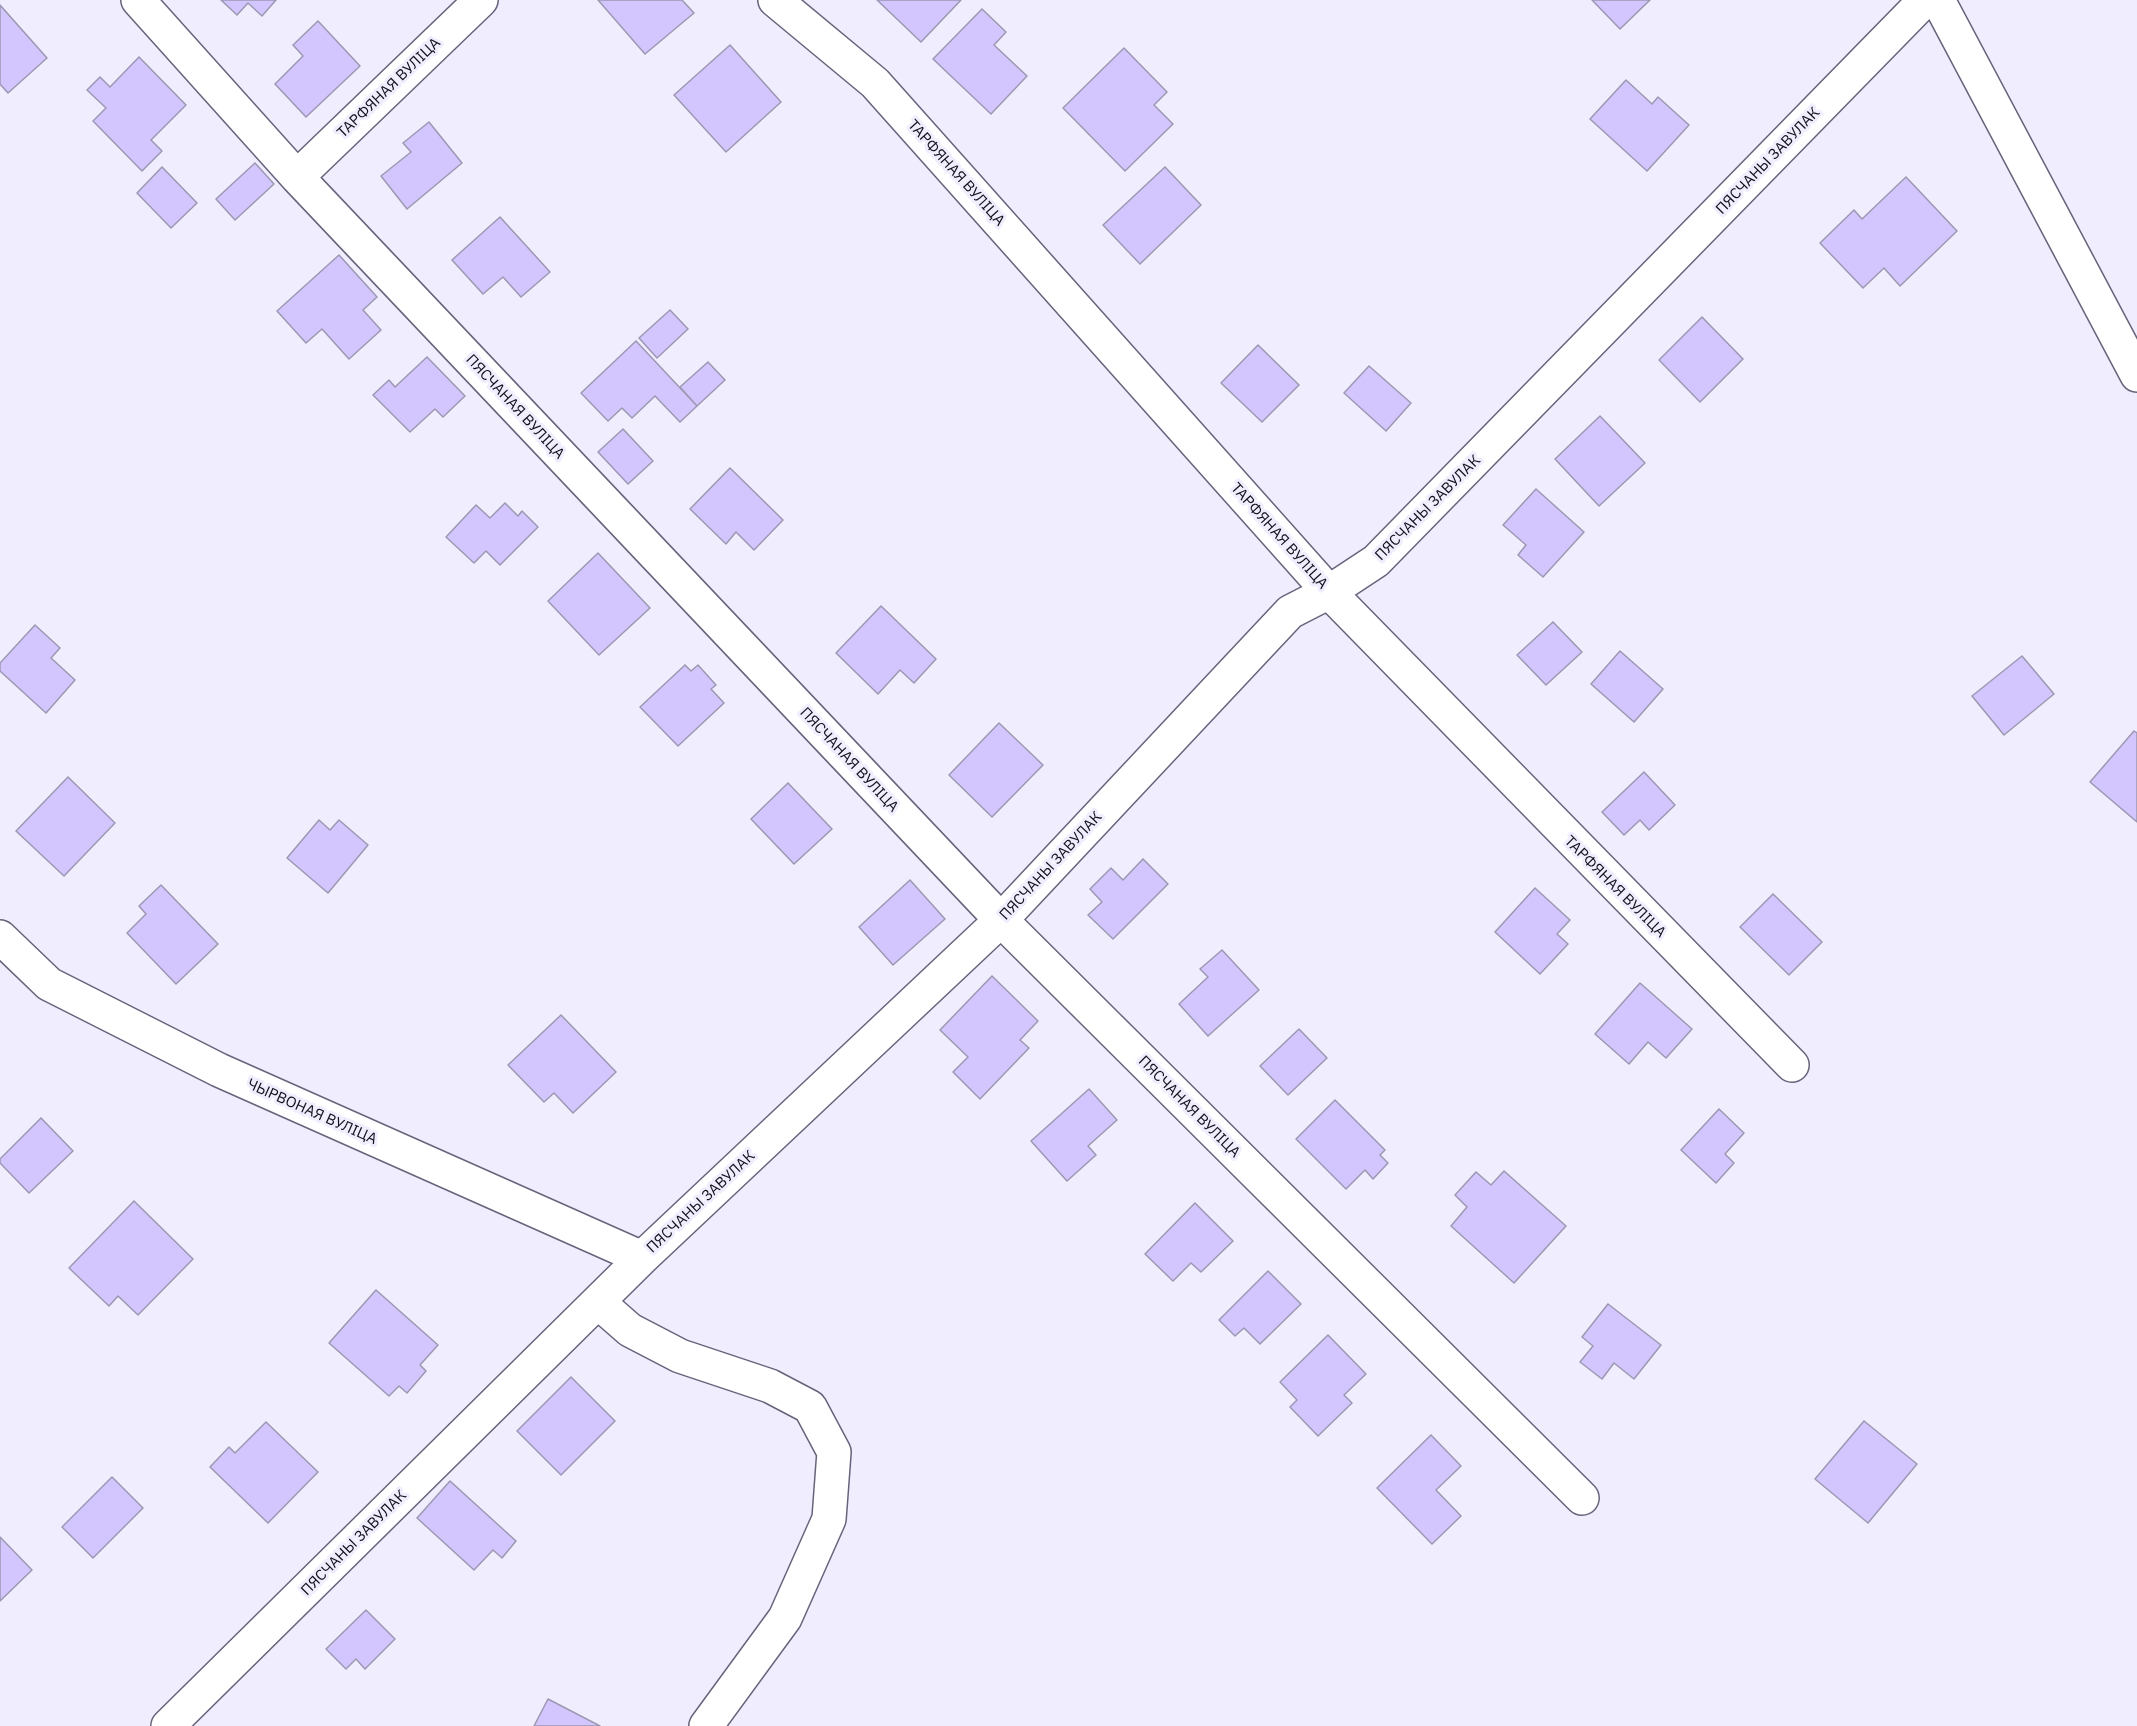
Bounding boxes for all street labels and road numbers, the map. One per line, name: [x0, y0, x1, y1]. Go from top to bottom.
street label: ТАРФЯНАЯ ВУЛІЦА: [334, 34, 444, 142]
street label: ПЯСЧАНЫ ЗАВУЛАК: [1712, 104, 1824, 218]
street label: ТАРФЯНАЯ ВУЛІЦА: [904, 116, 1008, 230]
street label: ПЯСЧАНАЯ ВУЛІЦА: [462, 351, 568, 463]
street label: ПЯСЧАНЫ ЗАВУЛАК: [1372, 452, 1484, 564]
street label: ТАРФЯНАЯ ВУЛІЦА: [1227, 479, 1331, 593]
street label: ПЯСЧАНАЯ ВУЛІЦА: [796, 704, 902, 816]
street label: ПЯСЧАНЫ ЗАВУЛАК: [996, 808, 1106, 924]
street label: ТАРФЯНАЯ ВУЛІЦА: [1560, 832, 1670, 942]
street label: ПЯСЧАНАЯ ВУЛІЦА: [1134, 1052, 1244, 1162]
street label: ЧЫРВОНАЯ ВУЛІЦА: [244, 1075, 380, 1149]
street label: ПЯСЧАНЫ ЗАВУЛАК: [643, 1147, 759, 1257]
street label: ПЯСЧАНЫ ЗАВУЛАК: [298, 1487, 410, 1599]

